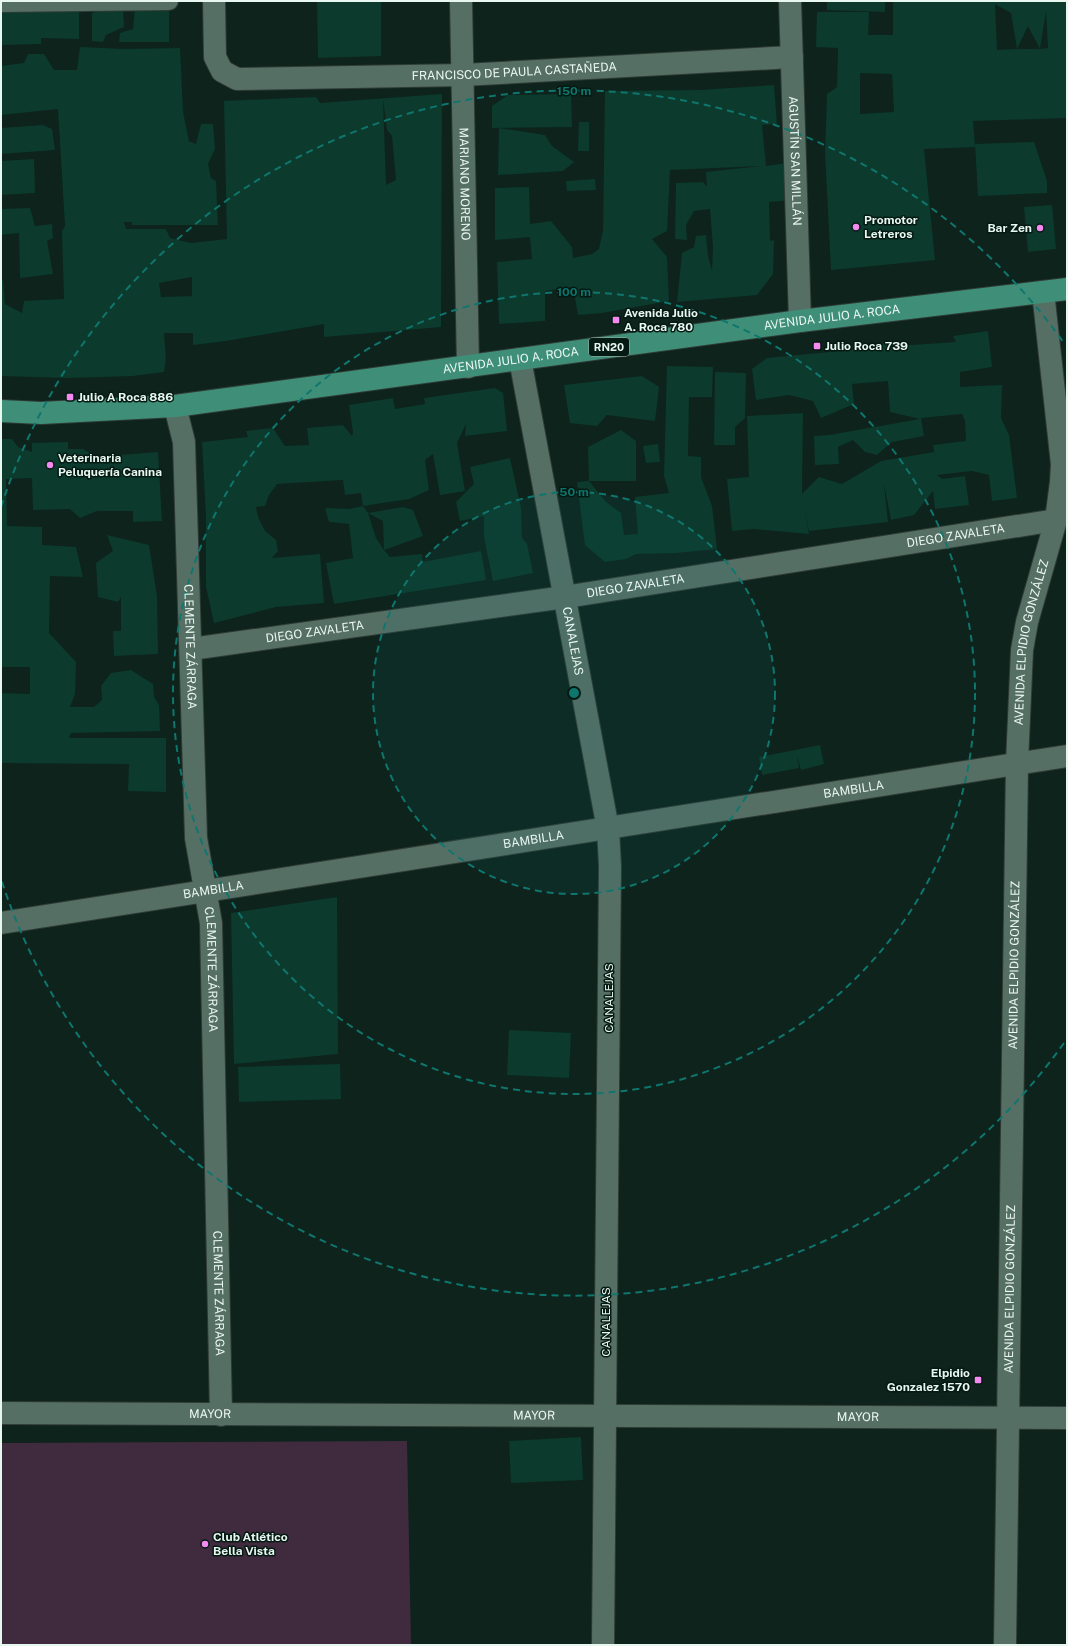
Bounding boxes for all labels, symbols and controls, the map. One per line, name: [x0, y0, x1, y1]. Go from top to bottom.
street label: FRANCISCO DE PAULA CASTAÑEDA: [412, 60, 618, 83]
text: 150 m: [557, 84, 591, 98]
street label: AGUSTÍN SAN MILLÁN: [786, 96, 804, 226]
street label: MARIANO MORENO: [456, 127, 473, 241]
place label: Promotor Letreros: [864, 213, 918, 241]
place label: Bar Zen: [987, 221, 1032, 235]
marker: Promotor Letreros: [851, 222, 861, 232]
marker: Bar Zen: [1035, 223, 1045, 233]
text: 100 m: [557, 285, 591, 299]
street label: AVENIDA JULIO A. ROCA: [763, 302, 901, 333]
place label: Avenida Julio A. Roca 780: [624, 306, 698, 334]
marker: Avenida Julio A. Roca 780: [611, 315, 621, 325]
road number: RN20: [589, 338, 629, 356]
place label: Julio Roca 739: [825, 339, 908, 353]
marker: Julio Roca 739: [812, 341, 822, 351]
street label: AVENIDA JULIO A. ROCA: [442, 344, 580, 377]
place label: Julio A Roca 886: [78, 390, 173, 404]
marker: Julio A Roca 886: [65, 392, 75, 402]
place label: Veterinaria Peluquería Canina: [58, 451, 162, 479]
marker: Veterinaria Peluquería Canina: [45, 460, 55, 470]
text: 50 m: [559, 485, 589, 499]
street label: DIEGO ZAVALETA: [906, 521, 1006, 550]
street label: AVENIDA ELPIDIO GONZÁLEZ: [1012, 558, 1052, 726]
street label: DIEGO ZAVALETA: [586, 571, 686, 601]
street label: CLEMENTE ZÁRRAGA: [181, 584, 199, 710]
street label: CANALEJAS: [560, 606, 586, 677]
street label: DIEGO ZAVALETA: [265, 618, 365, 646]
centre of rings: [567, 686, 581, 700]
street label: BAMBILLA: [822, 778, 885, 801]
street label: BAMBILLA: [502, 828, 565, 851]
street label: BAMBILLA: [182, 878, 245, 901]
street label: AVENIDA ELPIDIO GONZÁLEZ: [1006, 880, 1022, 1049]
street label: CLEMENTE ZÁRRAGA: [201, 906, 220, 1033]
street label: CANALEJAS: [602, 963, 616, 1033]
street label: AVENIDA ELPIDIO GONZÁLEZ: [1002, 1204, 1018, 1373]
street label: CLEMENTE ZÁRRAGA: [210, 1230, 227, 1357]
street label: CANALEJAS: [599, 1287, 613, 1357]
place label: Elpidio Gonzalez 1570: [887, 1366, 970, 1394]
marker: Elpidio Gonzalez 1570: [973, 1375, 983, 1385]
street label: MAYOR: [189, 1407, 231, 1421]
street label: MAYOR: [513, 1408, 555, 1423]
street label: MAYOR: [837, 1410, 879, 1424]
place label: Club Atlético Bella Vista: [213, 1530, 288, 1558]
marker: Club Atlético Bella Vista: [200, 1539, 210, 1549]

